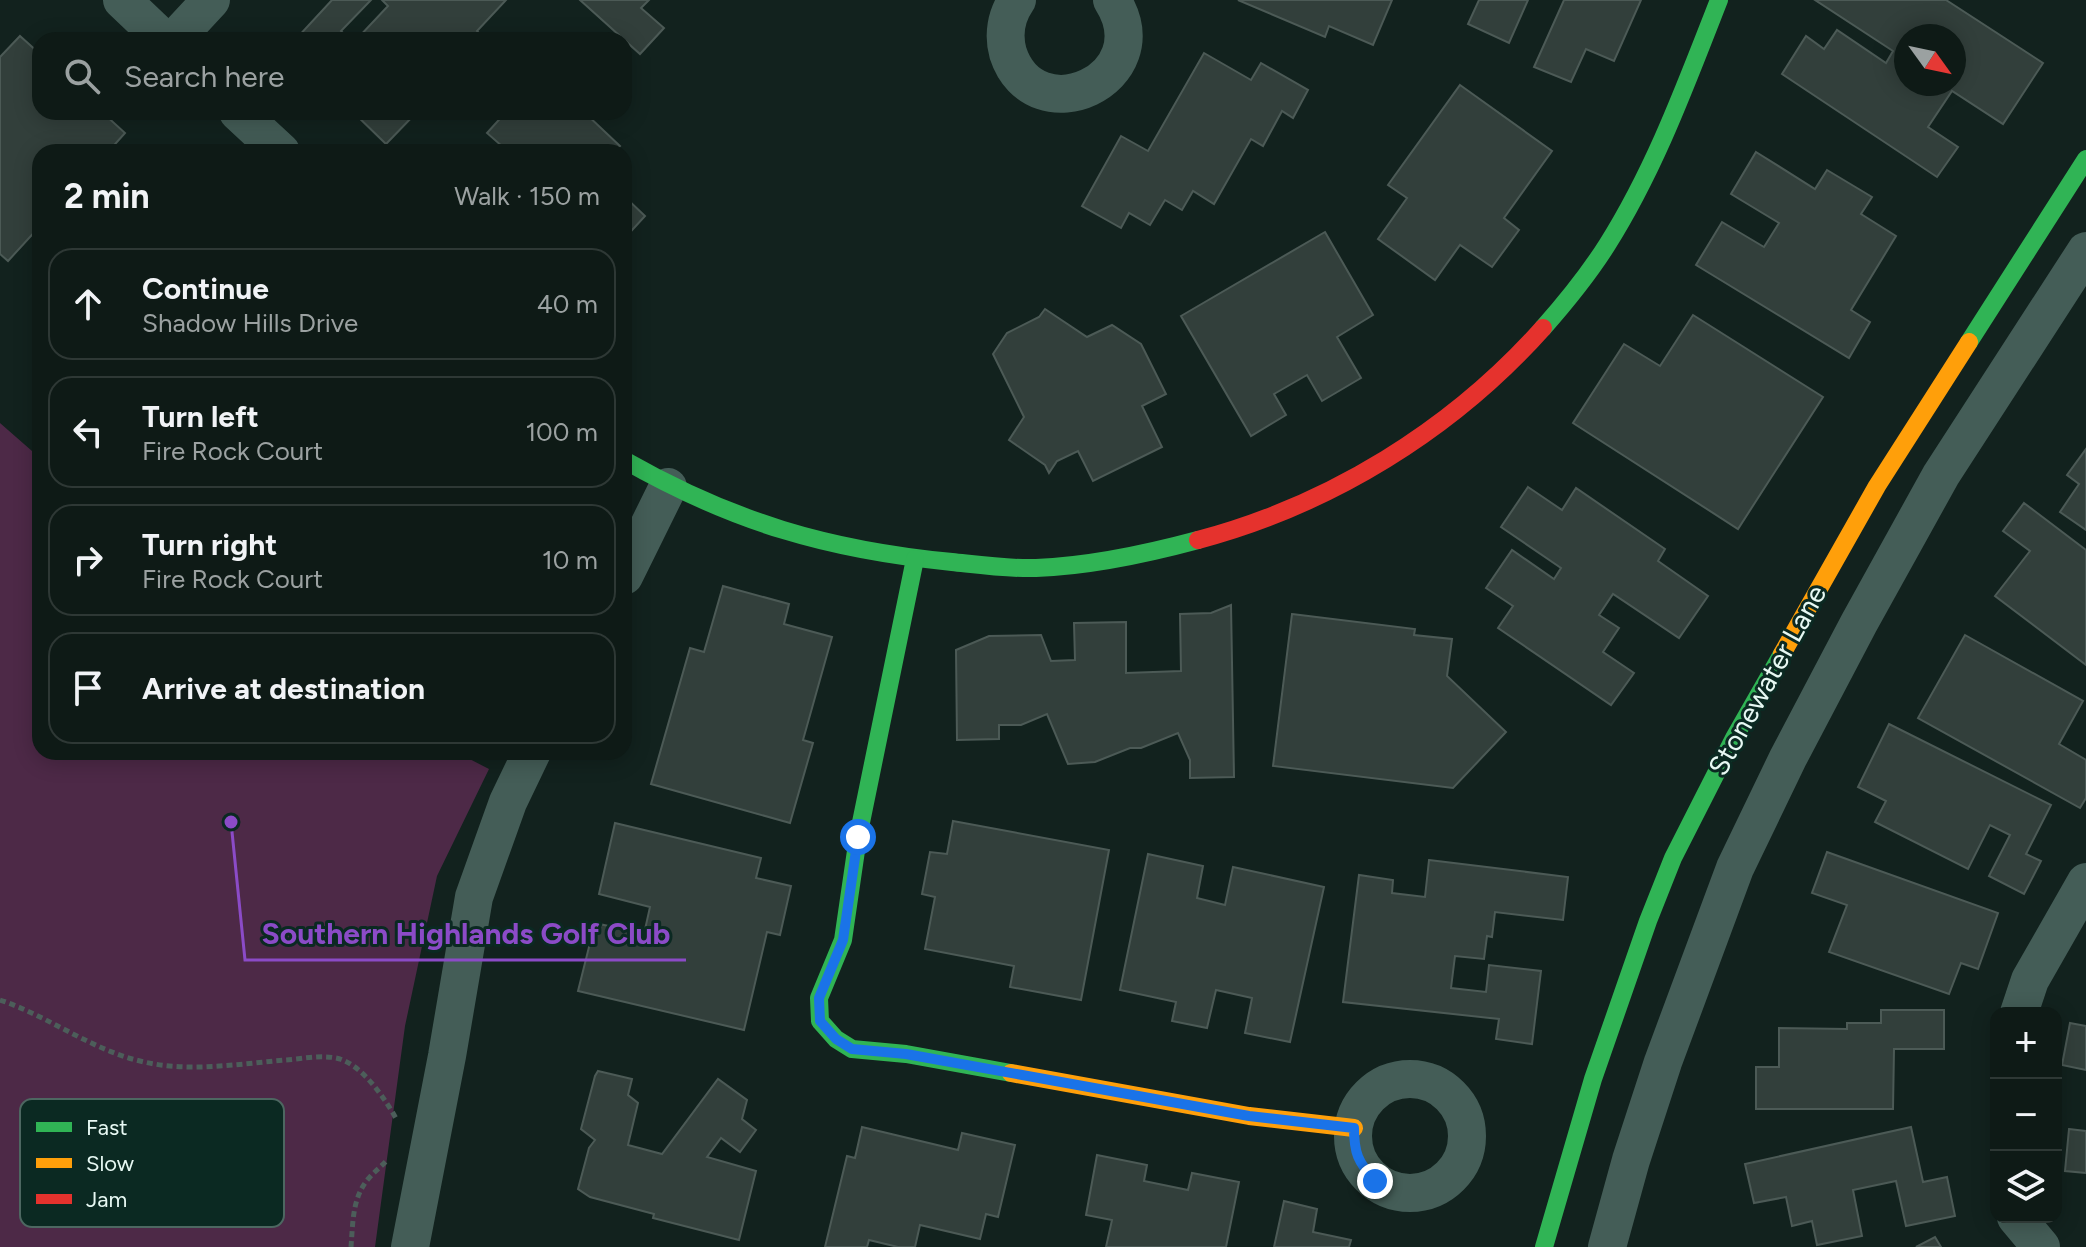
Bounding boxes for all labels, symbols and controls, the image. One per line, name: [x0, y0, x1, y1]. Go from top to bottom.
north arrow: [1894, 24, 1966, 96]
search box: [32, 32, 632, 120]
icon: search: [60, 54, 104, 98]
text: Search here: [124, 58, 284, 95]
text: 2 min: [64, 176, 150, 217]
text: Walk · 150 m: [454, 180, 600, 212]
text: Continue: [142, 270, 269, 307]
icon: ahead: [66, 282, 110, 326]
text: 40 m: [537, 288, 598, 320]
text: Shadow Hills Drive: [142, 307, 358, 339]
text: Turn left: [142, 398, 259, 435]
icon: left: [66, 410, 110, 454]
text: 100 m: [525, 416, 598, 448]
text: Fire Rock Court: [142, 435, 323, 467]
text: Turn right: [142, 526, 277, 563]
icon: right: [66, 538, 110, 582]
text: 10 m: [542, 544, 598, 576]
text: Fire Rock Court: [142, 563, 323, 595]
street label: Stonewater Lane: [1701, 579, 1833, 781]
icon: arrive: [66, 666, 110, 710]
text: Arrive at destination: [142, 670, 425, 707]
route start: [840, 819, 876, 855]
callout: Southern Highlands Golf Club: [245, 906, 686, 960]
text: Southern Highlands Golf Club: [262, 915, 670, 952]
map controls: [1990, 1007, 2062, 1223]
button: +: [1990, 1007, 2062, 1079]
button: −: [1990, 1079, 2062, 1151]
legend: [20, 1099, 284, 1227]
text: Fast: [86, 1114, 128, 1141]
text: Slow: [86, 1150, 135, 1177]
button: layers: [1990, 1151, 2062, 1223]
route end: [1357, 1163, 1393, 1199]
text: Jam: [86, 1186, 127, 1213]

